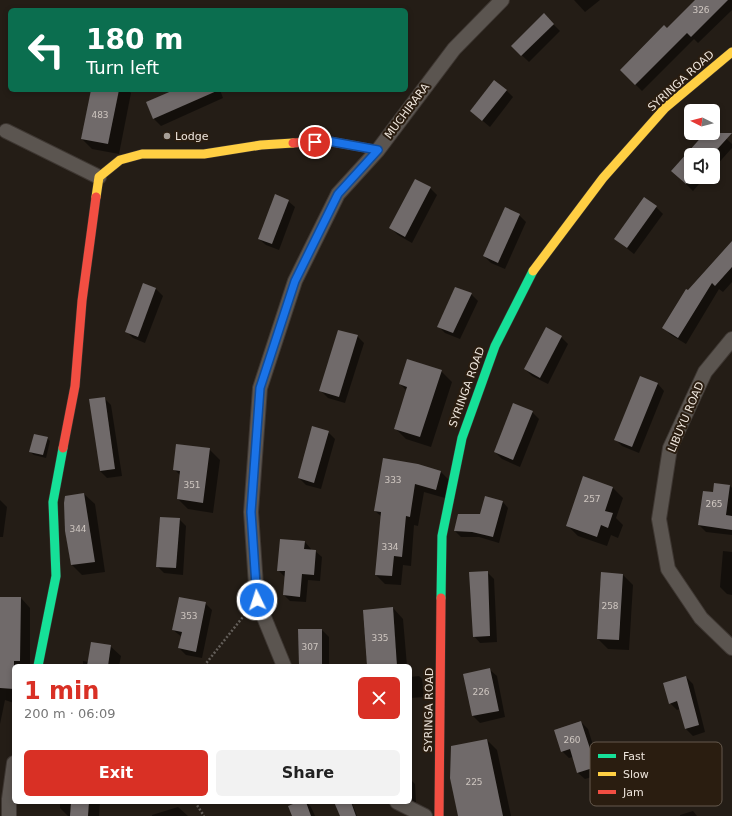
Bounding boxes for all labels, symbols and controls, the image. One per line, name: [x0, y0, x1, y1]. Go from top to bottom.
house number: 326: [692, 5, 710, 15]
text: 180 m: [86, 23, 183, 56]
icon: left: [20, 24, 72, 76]
street label: SYRINGA ROAD: [645, 48, 717, 114]
text: Turn left: [86, 57, 159, 78]
street label: MUCHIRARA: [382, 80, 432, 141]
north arrow: [684, 104, 720, 140]
map controls: [684, 104, 720, 184]
house number: 483: [91, 110, 109, 120]
pin: [298, 125, 332, 159]
place label: Lodge: [175, 130, 209, 143]
marker: Lodge: [162, 131, 172, 141]
icon: arrive: [304, 131, 326, 153]
button: sound: [684, 148, 720, 184]
street label: SYRINGA ROAD: [446, 345, 488, 429]
street label: LIBUYU ROAD: [665, 380, 707, 454]
house number: 333: [384, 475, 402, 485]
house number: 351: [183, 480, 201, 490]
house number: 257: [583, 494, 601, 504]
house number: 265: [705, 499, 723, 509]
house number: 344: [69, 524, 87, 534]
house number: 334: [381, 542, 399, 552]
position arrow: [236, 579, 278, 621]
house number: 258: [601, 601, 619, 611]
house number: 353: [180, 611, 198, 621]
house number: 335: [371, 633, 389, 643]
house number: 307: [301, 642, 319, 652]
street label: SYRINGA ROAD: [422, 668, 436, 752]
text: 1 min: [24, 677, 99, 705]
button: close: [358, 677, 400, 719]
house number: 226: [472, 687, 490, 697]
text: 200 m · 06:09: [24, 706, 115, 721]
house number: 260: [563, 735, 581, 745]
legend: [590, 742, 722, 806]
button: Exit: [24, 750, 208, 796]
button: Share: [216, 750, 400, 796]
text: Fast: [623, 750, 646, 763]
text: Slow: [623, 768, 649, 781]
house number: 225: [465, 777, 483, 787]
text: Jam: [622, 786, 644, 799]

